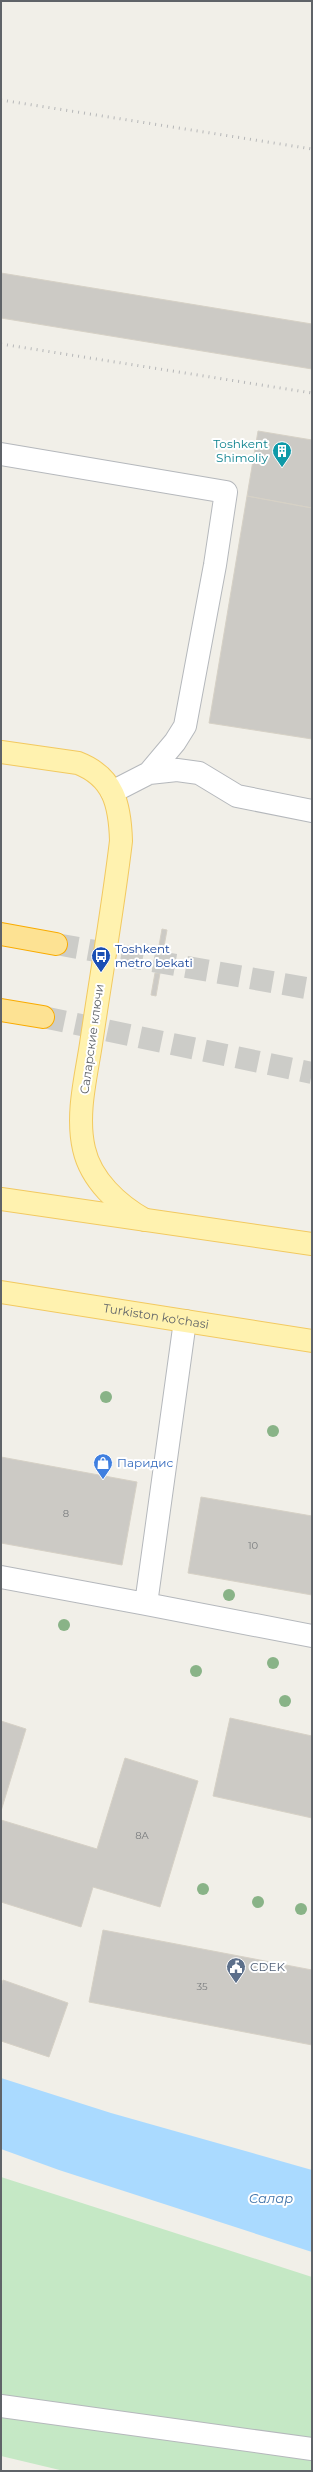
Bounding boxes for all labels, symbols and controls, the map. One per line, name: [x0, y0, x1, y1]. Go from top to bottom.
place label: Toshkent Shimoliy: [213, 436, 268, 465]
building icon: Toshkent Shimoliy: [271, 440, 293, 468]
place label: Toshkent metro bekati: [115, 941, 193, 970]
bus stop icon: Toshkent metro bekati: [90, 945, 112, 973]
street label: Саларские ключи: [76, 983, 107, 1095]
street label: Turkiston ko'chasi: [102, 1300, 210, 1332]
shop icon: Паридис: [92, 1452, 114, 1480]
place label: Паридис: [117, 1455, 173, 1470]
house number: 8: [63, 1507, 69, 1520]
house number: 10: [248, 1539, 258, 1552]
house number: 8A: [135, 1829, 150, 1842]
public building icon: CDEK: [225, 1956, 247, 1984]
place label: CDEK: [250, 1959, 285, 1974]
house number: 35: [196, 1980, 208, 1993]
water label: Салар: [249, 2190, 293, 2206]

